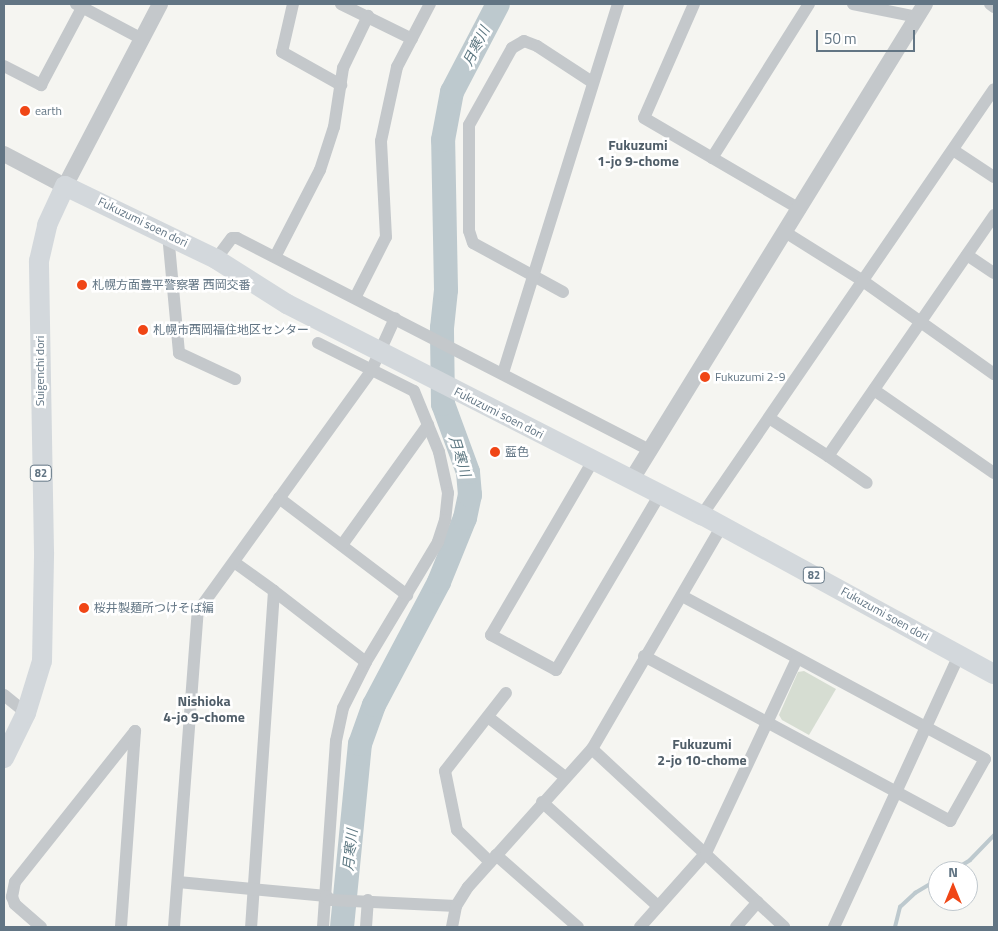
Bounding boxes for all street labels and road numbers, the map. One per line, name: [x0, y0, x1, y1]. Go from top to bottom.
street label: Fukuzumi soen dori: [96, 194, 190, 250]
street label: Suigenchi dori: [33, 336, 47, 406]
street label: Fukuzumi soen dori: [452, 384, 546, 442]
road number: 82: [30, 464, 52, 482]
road number: 82: [803, 566, 825, 584]
street label: Fukuzumi soen dori: [839, 584, 931, 644]

